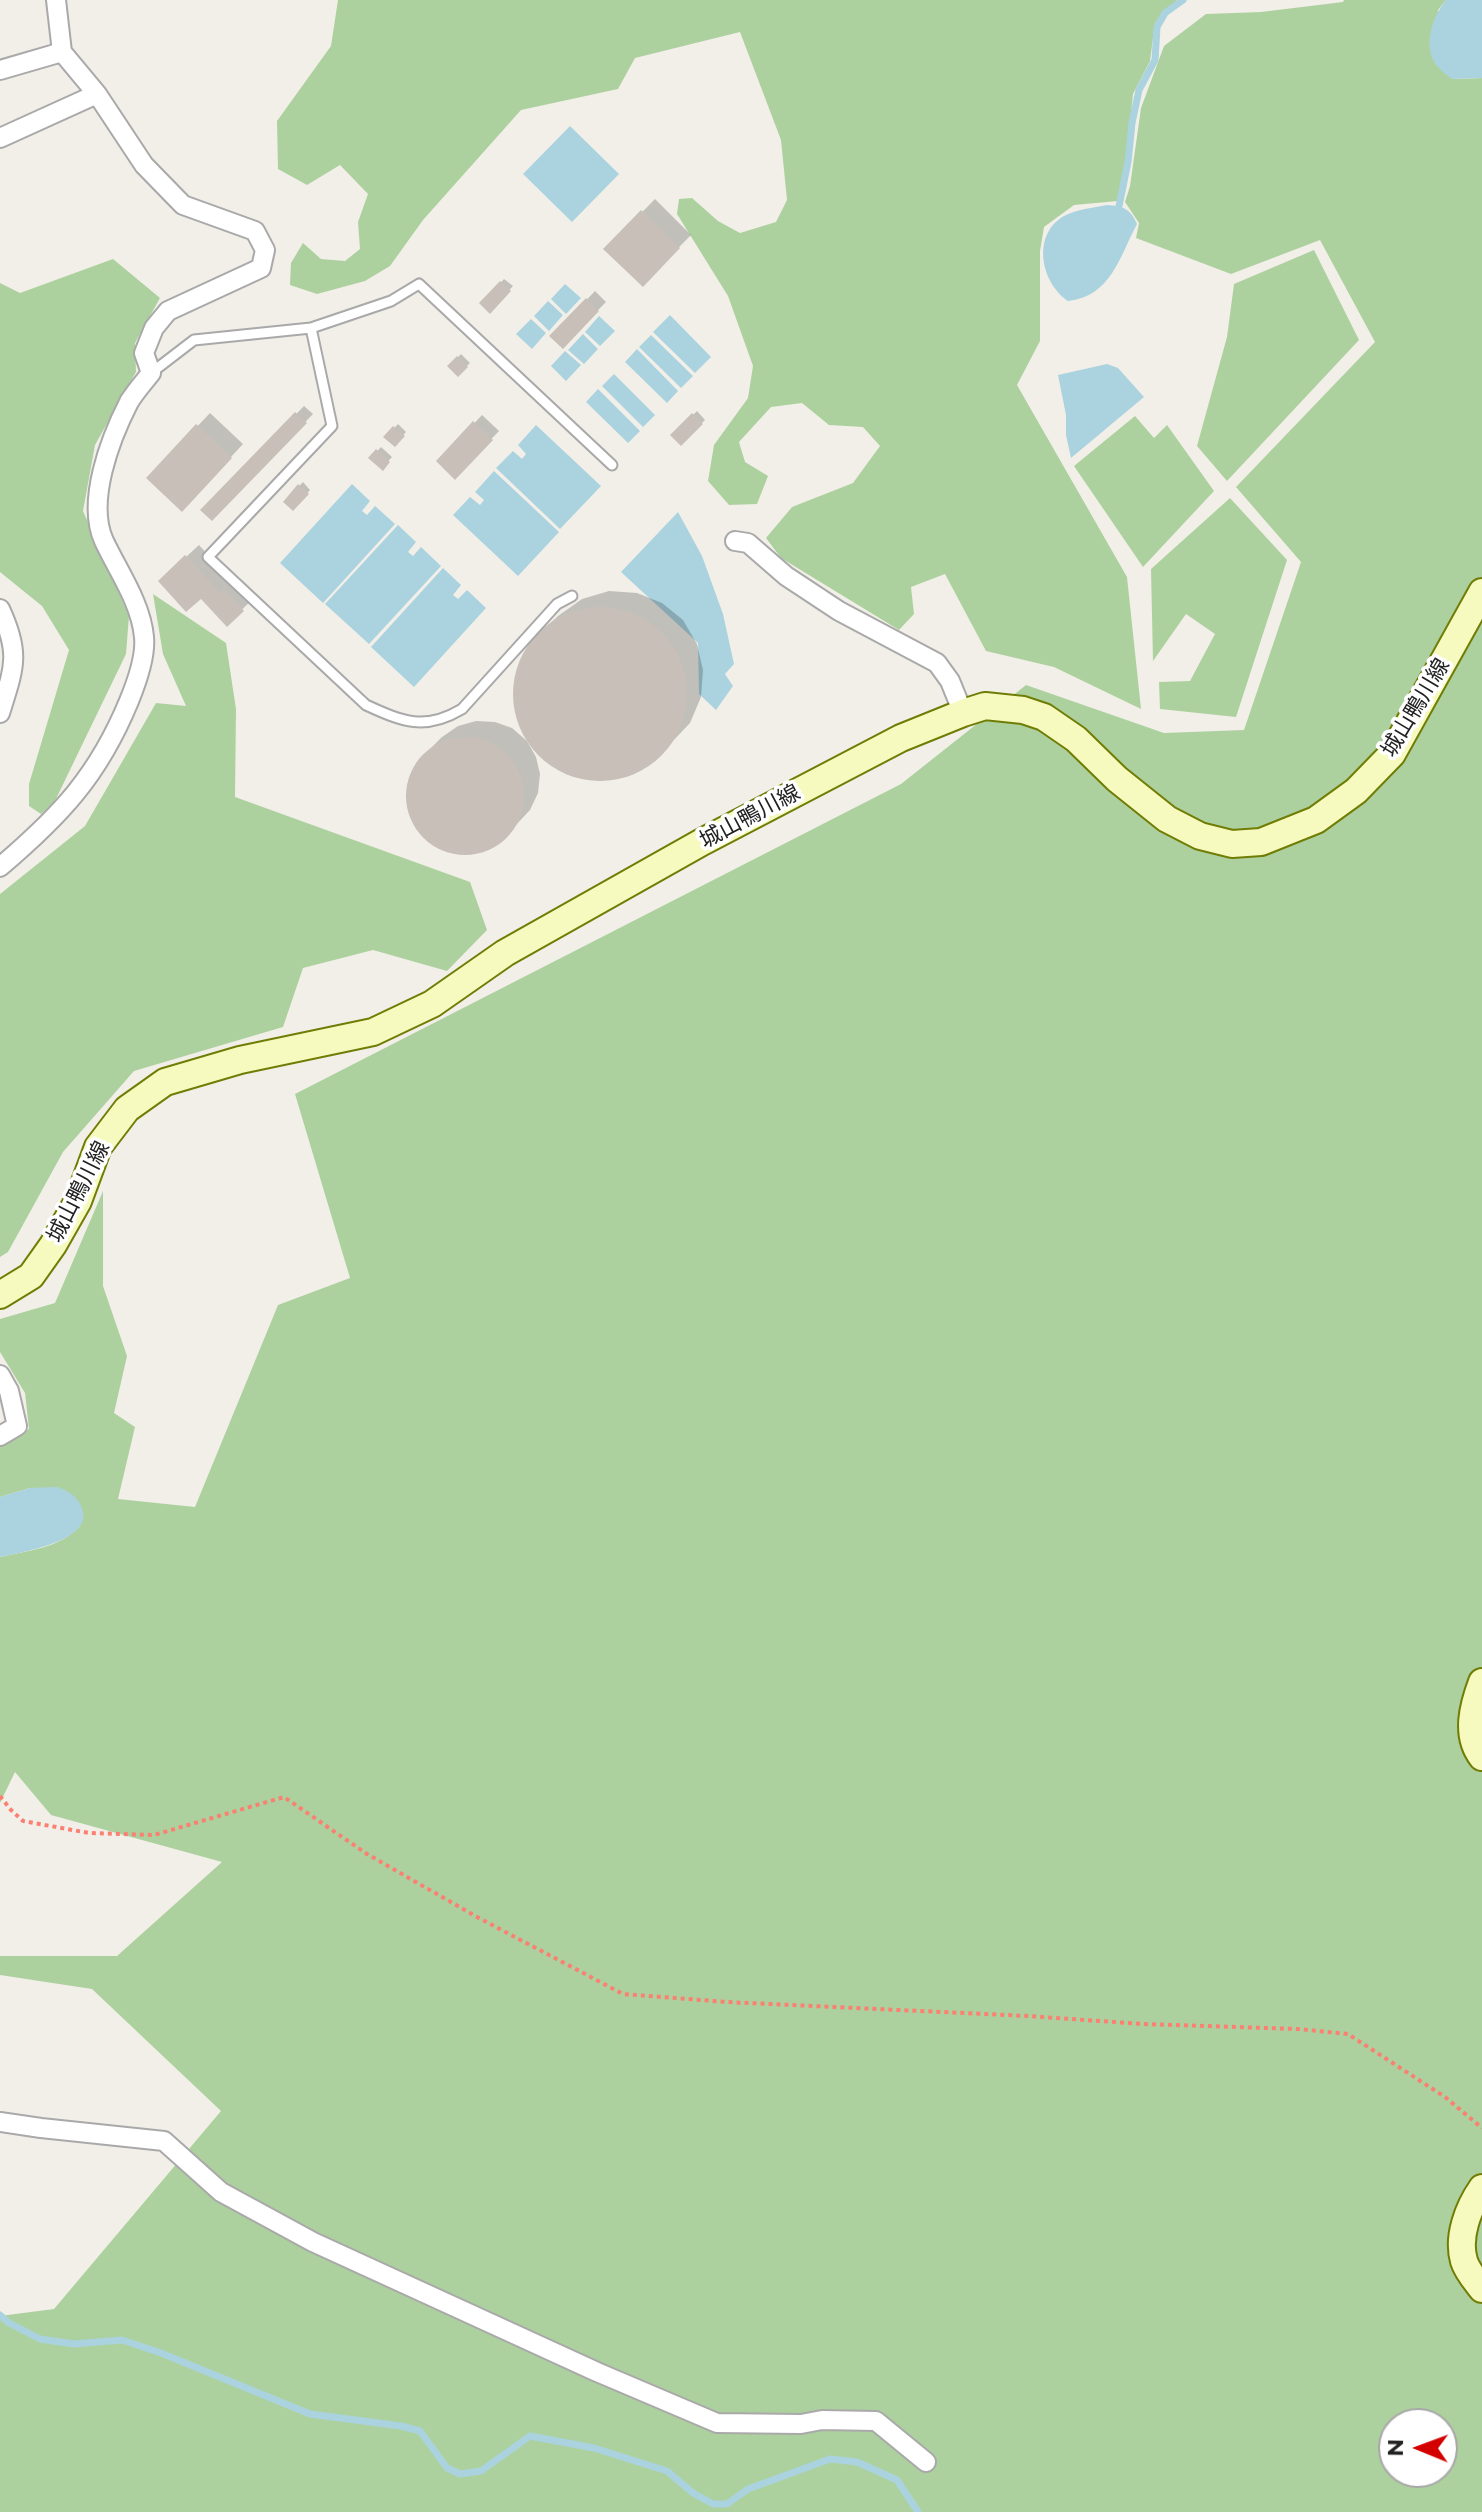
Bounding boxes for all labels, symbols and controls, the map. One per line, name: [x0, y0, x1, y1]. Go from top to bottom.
street label: 城山鴨川線: [1376, 654, 1456, 762]
street label: 城山鴨川線: [695, 780, 805, 854]
street label: 城山鴨川線: [42, 1137, 116, 1247]
north arrow: [1378, 2408, 1458, 2488]
text: N: [1382, 2438, 1409, 2457]

